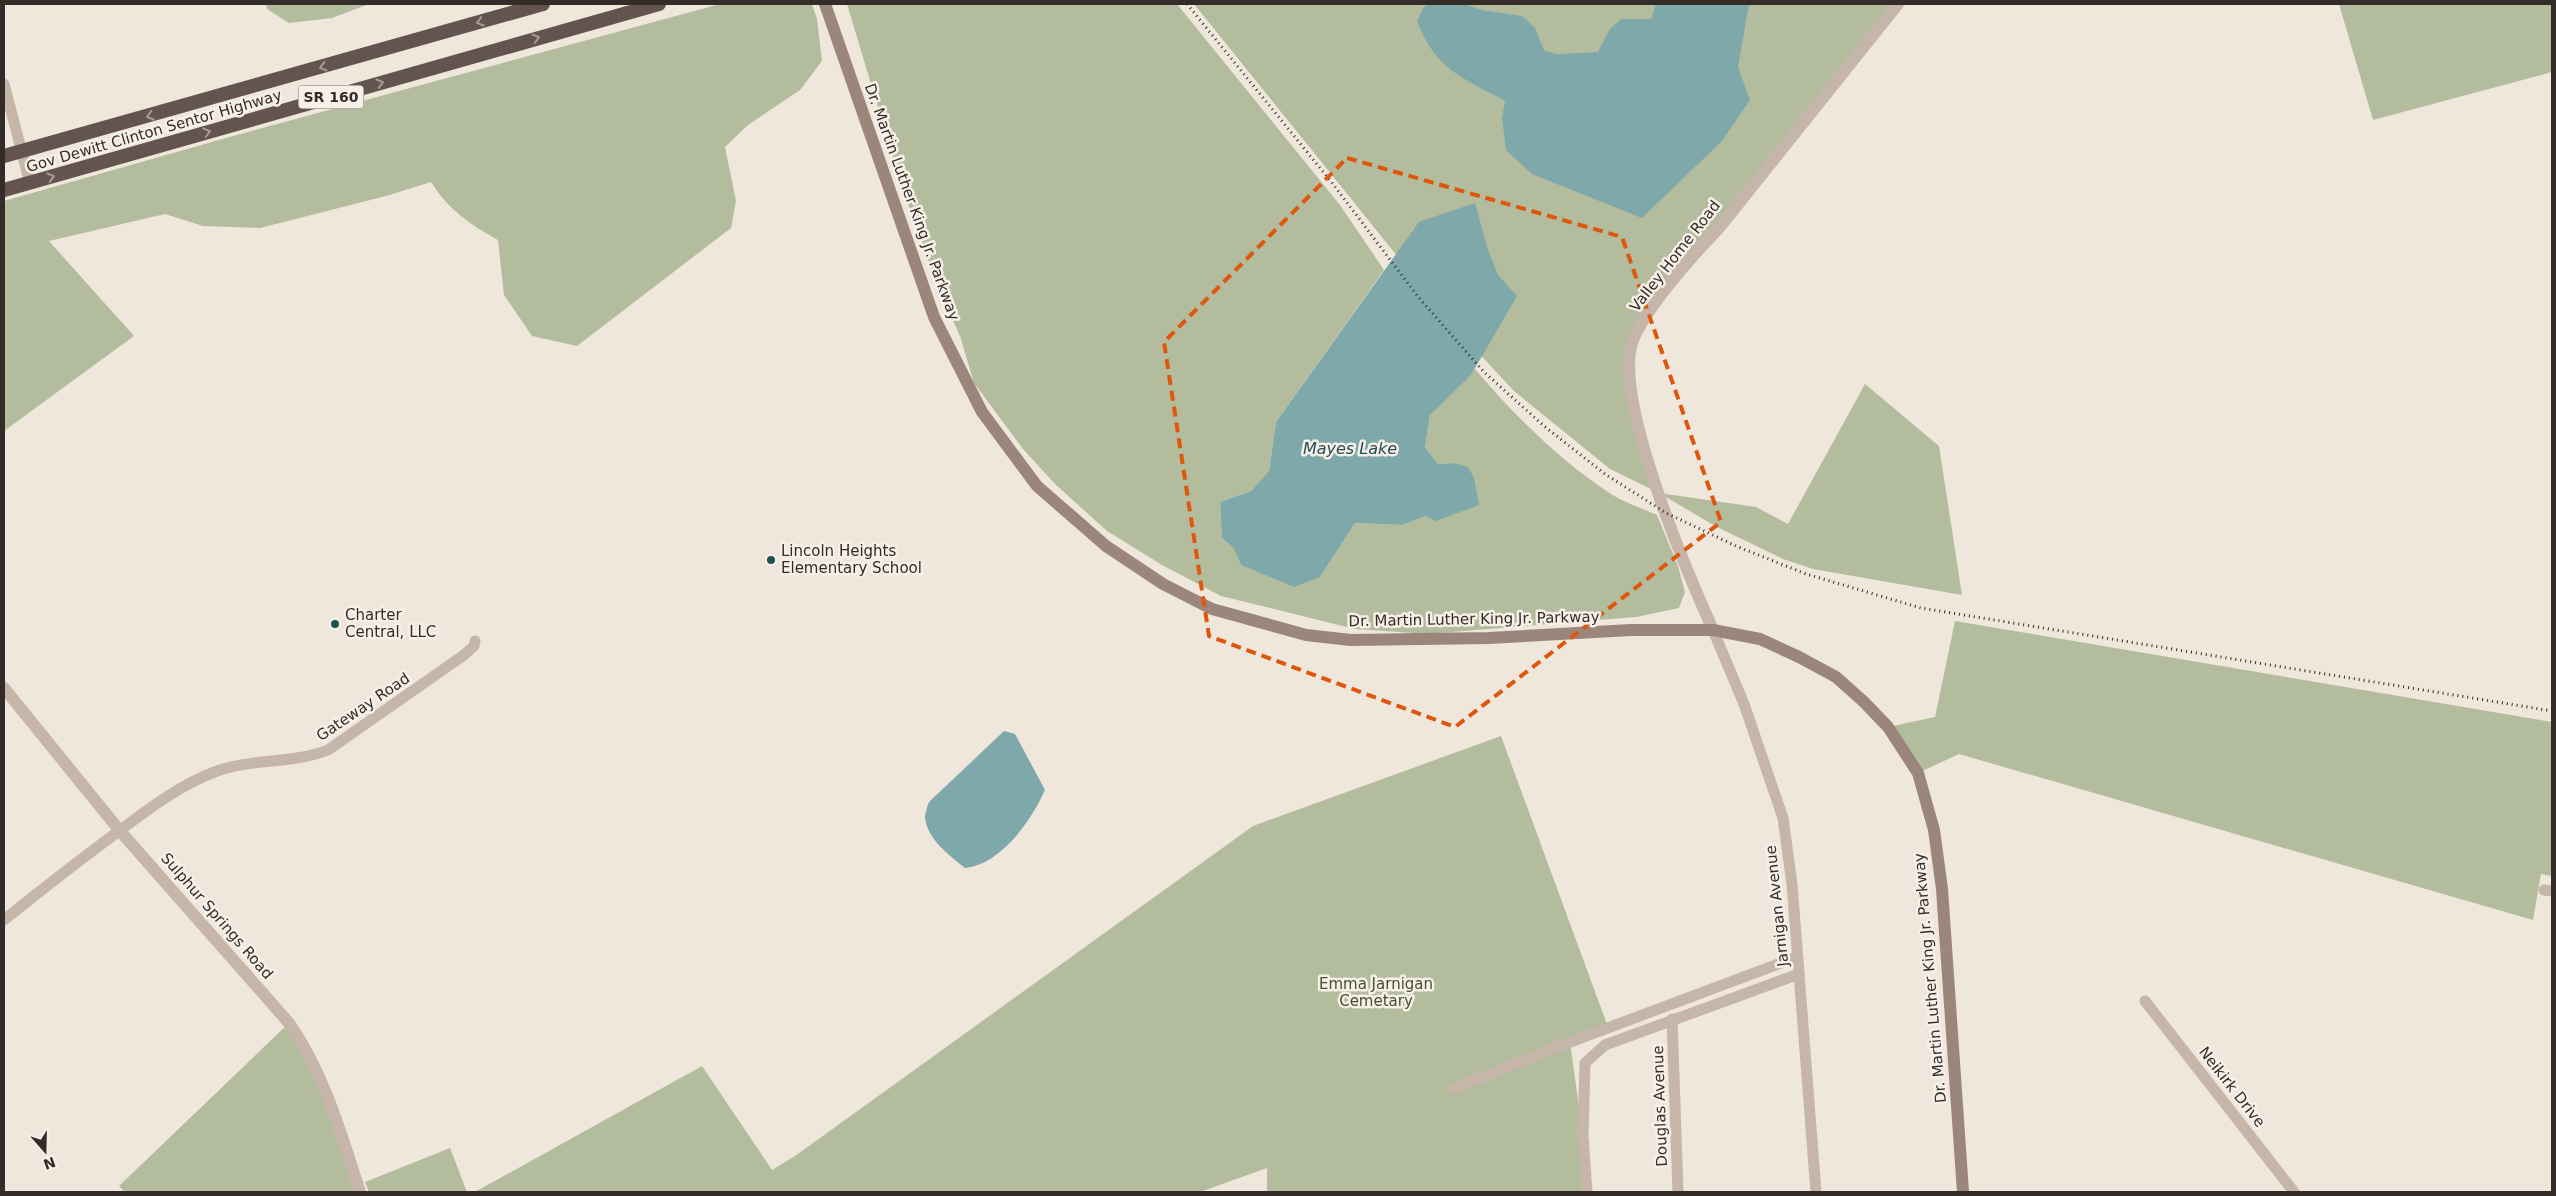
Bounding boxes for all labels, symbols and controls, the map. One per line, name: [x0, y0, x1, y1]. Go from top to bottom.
one-way arrow: [476, 16, 484, 26]
one-way arrow: [532, 34, 540, 44]
one-way arrow: [320, 61, 328, 71]
one-way arrow: [376, 78, 384, 89]
street label: Dr. Martin Luther King Jr. Parkway: [861, 81, 963, 323]
road number: SR 160: [298, 85, 364, 108]
street label: Gov Dewitt Clinton Sentor Highway: [24, 86, 284, 176]
one-way arrow: [147, 110, 155, 120]
one-way arrow: [202, 128, 211, 138]
one-way arrow: [46, 172, 54, 182]
street label: Valley Home Road: [1626, 197, 1724, 315]
water label: Mayes Lake: [1303, 439, 1397, 458]
place label: Lincoln Heights Elementary School: [781, 542, 922, 577]
marker: Lincoln Heights Elementary School: [765, 554, 777, 566]
place label: Charter Central, LLC: [345, 606, 436, 641]
street label: Dr. Martin Luther King Jr. Parkway: [1348, 608, 1600, 630]
marker: Charter Central, LLC: [329, 618, 341, 630]
street label: Gateway Road: [313, 669, 413, 745]
street label: Jarnigan Avenue: [1762, 844, 1792, 969]
street label: Sulphur Springs Road: [157, 849, 277, 983]
street label: Dr. Martin Luther King Jr. Parkway: [1910, 852, 1950, 1104]
park label: Emma Jarnigan Cemetary: [1319, 975, 1433, 1010]
street label: Neikirk Drive: [2195, 1043, 2269, 1131]
street label: Douglas Avenue: [1649, 1045, 1671, 1167]
north arrow: [20, 1126, 70, 1176]
text: N: [41, 1154, 58, 1173]

